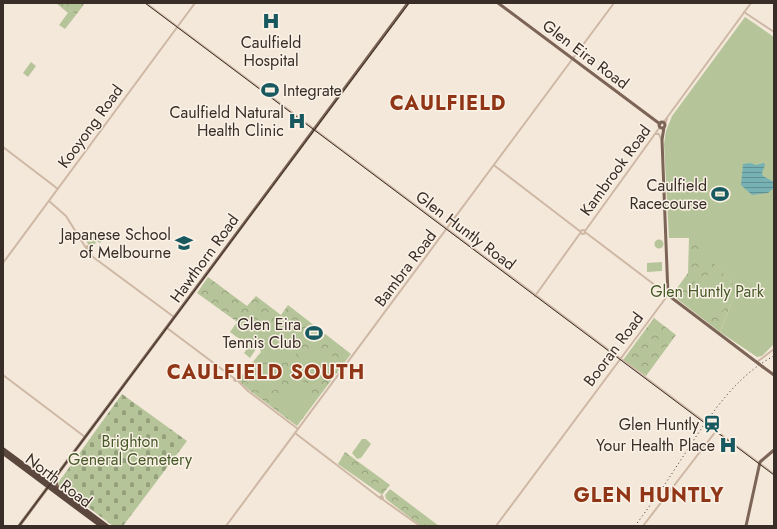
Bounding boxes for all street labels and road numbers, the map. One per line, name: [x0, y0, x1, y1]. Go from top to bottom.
street label: Glen Eira Road: [538, 14, 634, 95]
street label: Kooyong Road: [52, 80, 129, 173]
street label: Kambrook Road: [575, 120, 656, 221]
street label: Glen Huntly Road: [411, 185, 520, 276]
street label: Hawthorn Road: [164, 209, 244, 307]
street label: Bambra Road: [369, 225, 442, 311]
street label: Booran Road: [578, 308, 649, 391]
street label: North Road: [21, 448, 97, 513]

